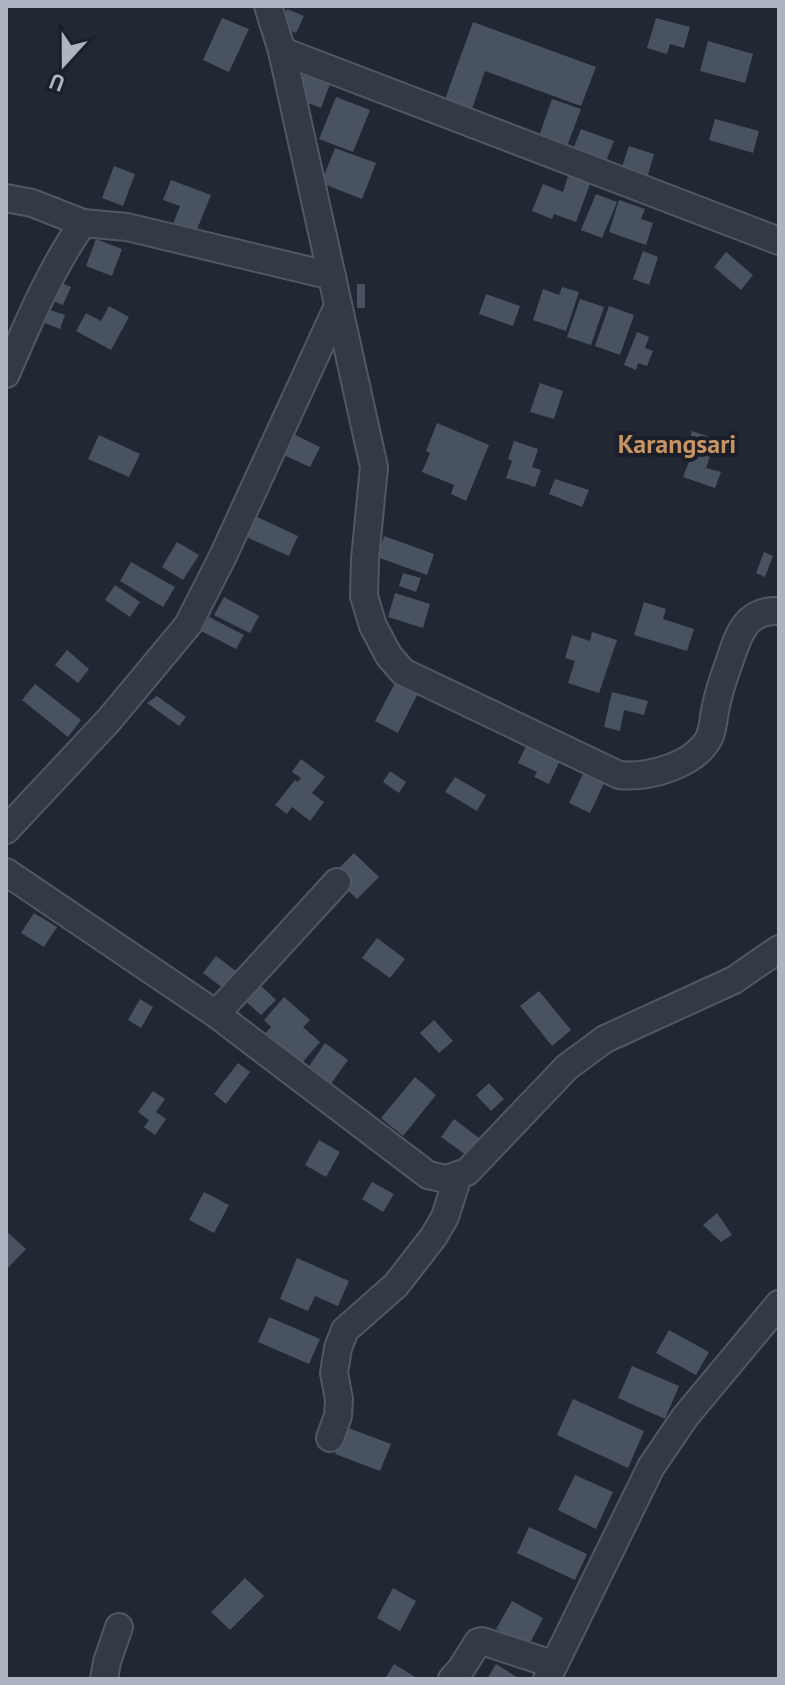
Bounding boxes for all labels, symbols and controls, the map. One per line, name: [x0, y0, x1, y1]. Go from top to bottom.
north arrow: [24, 24, 104, 104]
text: U: [45, 67, 68, 98]
district label: Karangsari: [618, 427, 736, 460]

